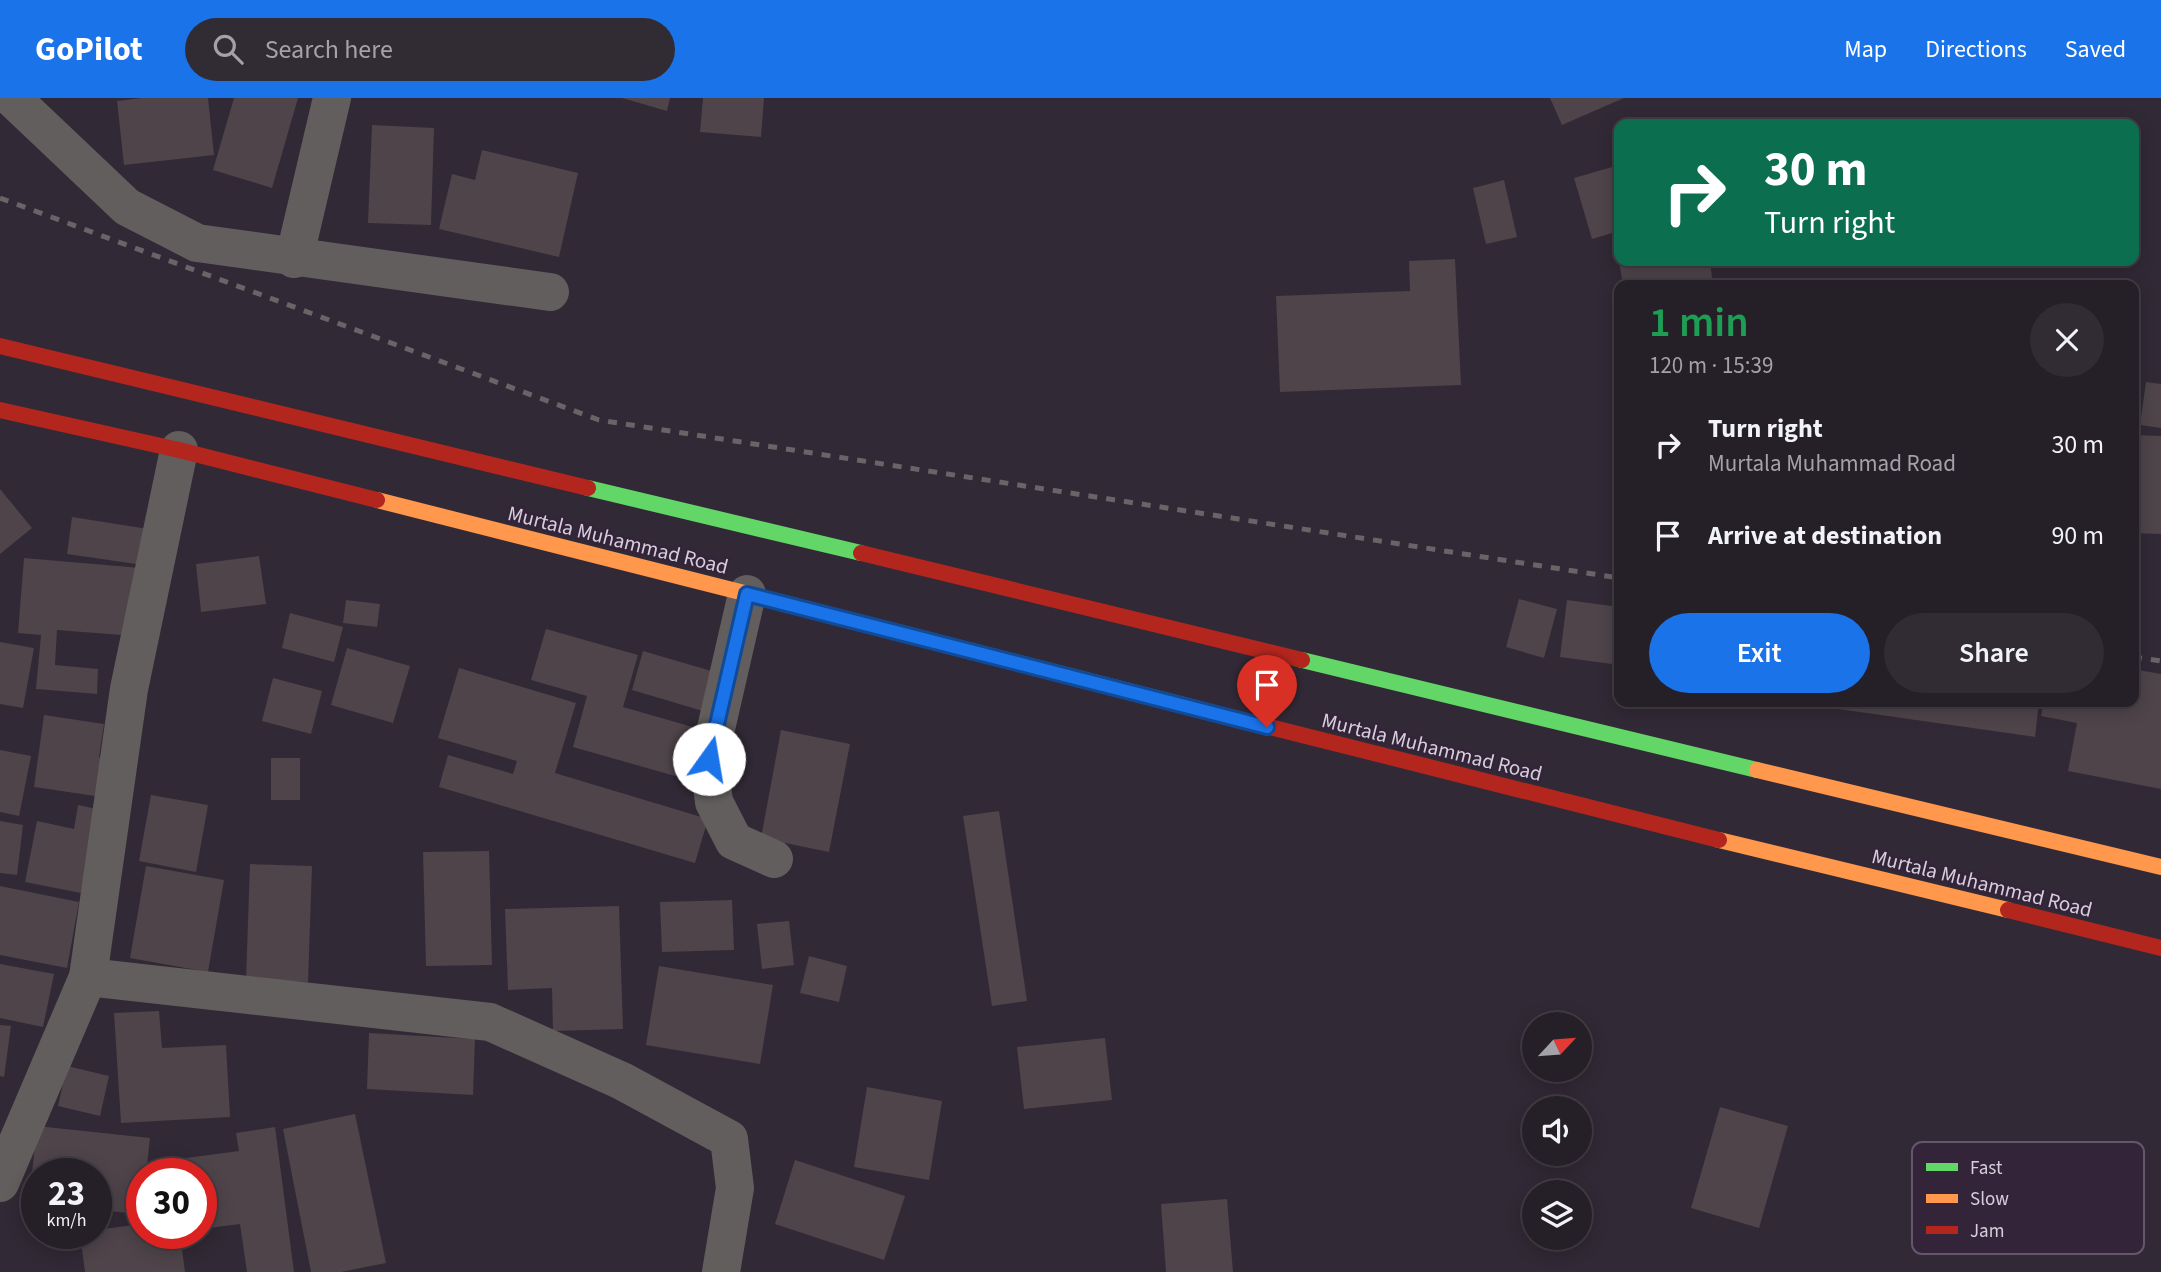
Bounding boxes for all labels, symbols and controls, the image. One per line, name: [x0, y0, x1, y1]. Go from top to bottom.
search box: [185, 18, 675, 81]
text: GoPilot: [35, 26, 143, 73]
icon: search: [209, 30, 247, 68]
text: Search here: [265, 31, 393, 68]
text: Map: [1844, 32, 1887, 67]
text: Directions: [1925, 32, 2027, 67]
text: Saved: [2065, 32, 2126, 67]
text: 30 m: [1764, 135, 1868, 205]
icon: right: [1649, 147, 1740, 238]
text: Turn right: [1764, 200, 1895, 246]
text: 1 min: [1649, 293, 1749, 353]
button: close: [2030, 303, 2104, 377]
text: 120 m · 15:39: [1649, 349, 1773, 382]
text: Turn right: [1708, 410, 1823, 447]
icon: right: [1649, 426, 1687, 464]
text: 30 m: [2051, 426, 2104, 463]
text: Murtala Muhammad Road: [1708, 447, 1956, 480]
street label: Murtala Muhammad Road: [505, 498, 731, 582]
icon: arrive: [1649, 517, 1687, 555]
text: Arrive at destination: [1708, 517, 1942, 554]
text: 90 m: [2051, 517, 2104, 554]
button: Exit: [1649, 613, 1870, 693]
button: Share: [1884, 613, 2104, 693]
pin: [1237, 655, 1297, 727]
icon: arrive: [1248, 666, 1286, 704]
street label: Murtala Muhammad Road: [1319, 705, 1545, 789]
position arrow: [672, 722, 746, 796]
street label: Murtala Muhammad Road: [1869, 841, 2095, 925]
north arrow: [1522, 1012, 1592, 1082]
map controls: [1522, 1012, 1592, 1250]
button: sound: [1522, 1096, 1592, 1166]
legend: [1912, 1142, 2144, 1254]
text: Fast: [1970, 1155, 2003, 1182]
speed limit sign: 30: [126, 1158, 217, 1249]
text: 23: [48, 1169, 85, 1219]
button: layers: [1522, 1180, 1592, 1250]
text: Slow: [1970, 1186, 2009, 1213]
text: km/h: [47, 1208, 86, 1233]
text: Jam: [1970, 1218, 2004, 1245]

